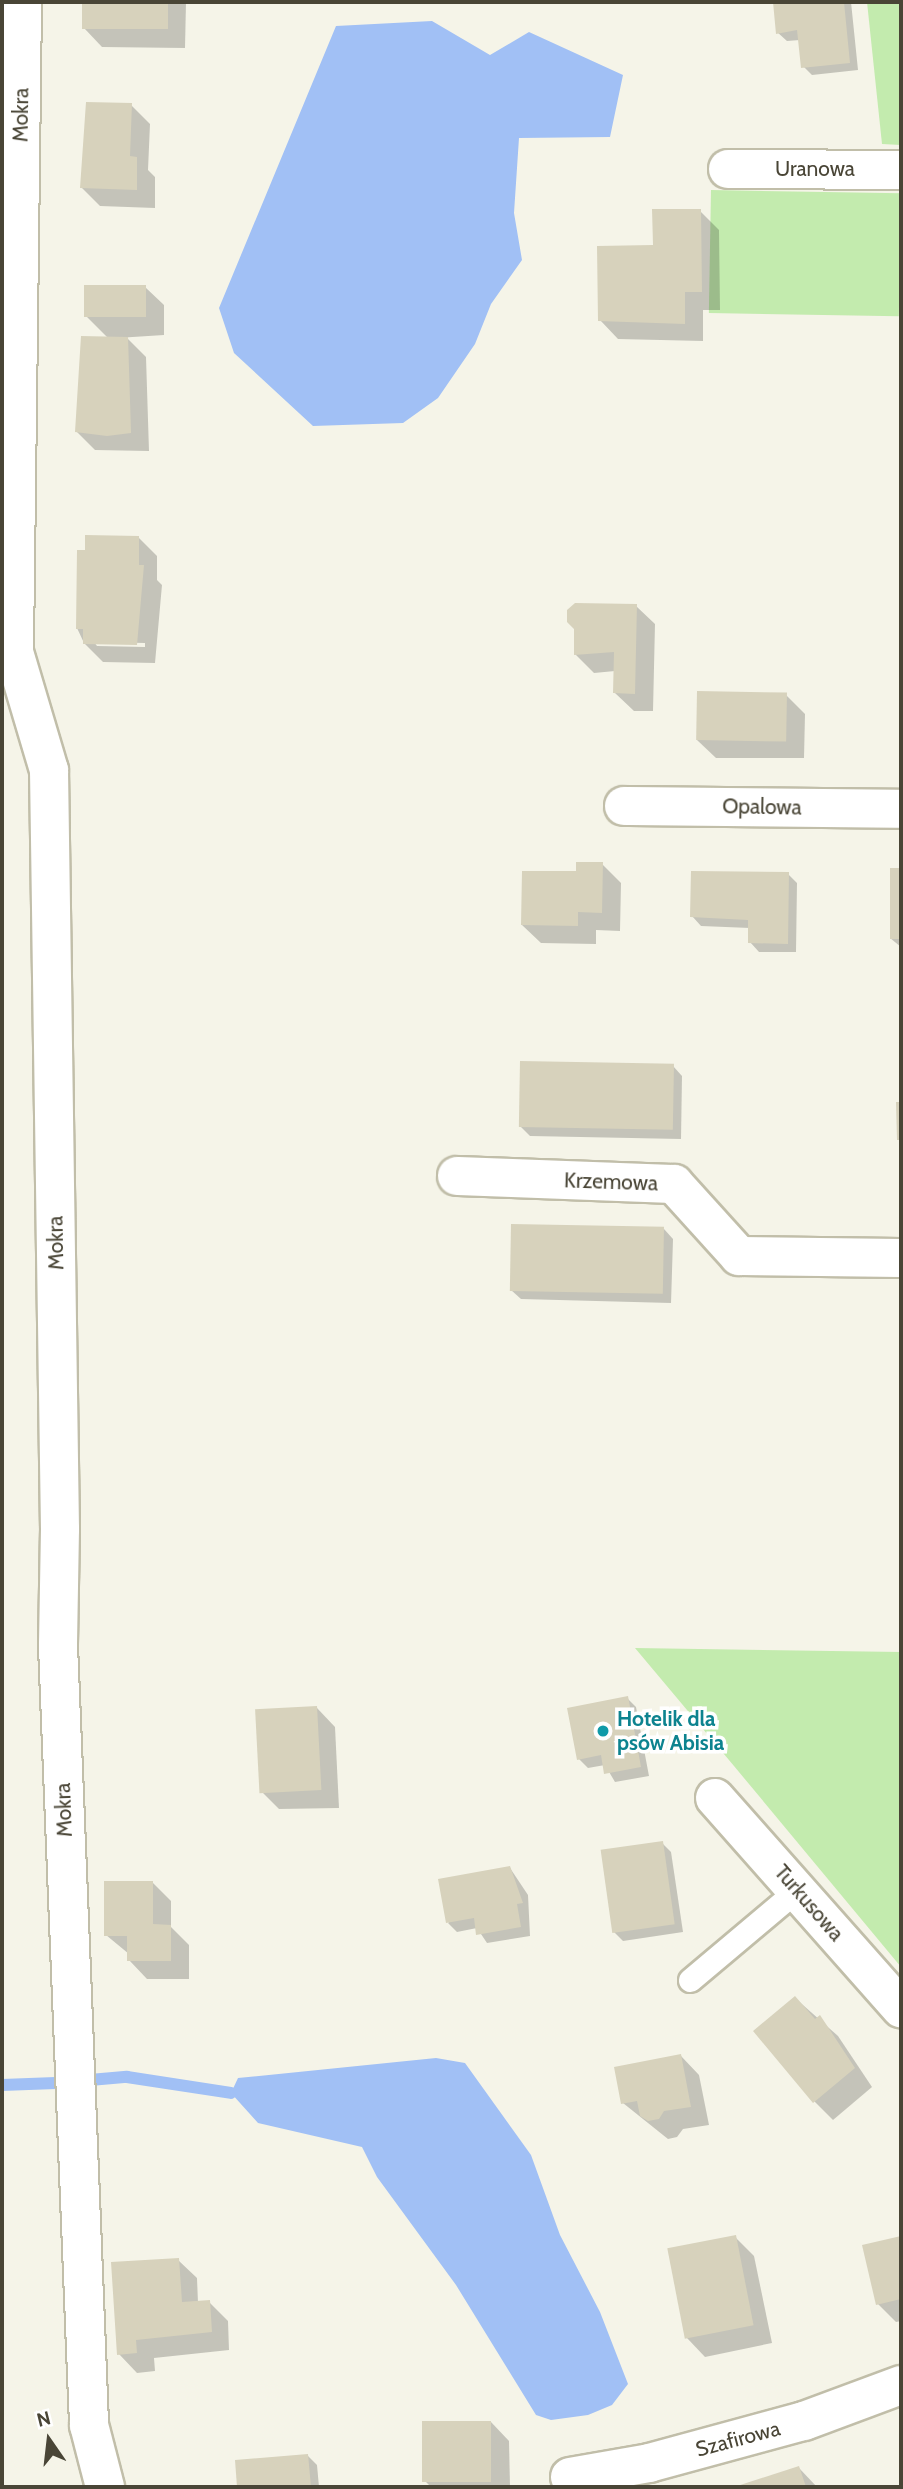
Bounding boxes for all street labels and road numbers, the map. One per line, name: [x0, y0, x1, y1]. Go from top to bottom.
street label: Mokra: [8, 88, 34, 142]
street label: Uranowa: [775, 156, 855, 182]
street label: Opalowa: [722, 794, 802, 820]
street label: Krzemowa: [564, 1168, 658, 1196]
street label: Mokra: [43, 1216, 69, 1270]
street label: Mokra: [50, 1782, 78, 1838]
street label: Turkusowa: [769, 1860, 849, 1946]
street label: Szafirowa: [693, 2416, 783, 2462]

